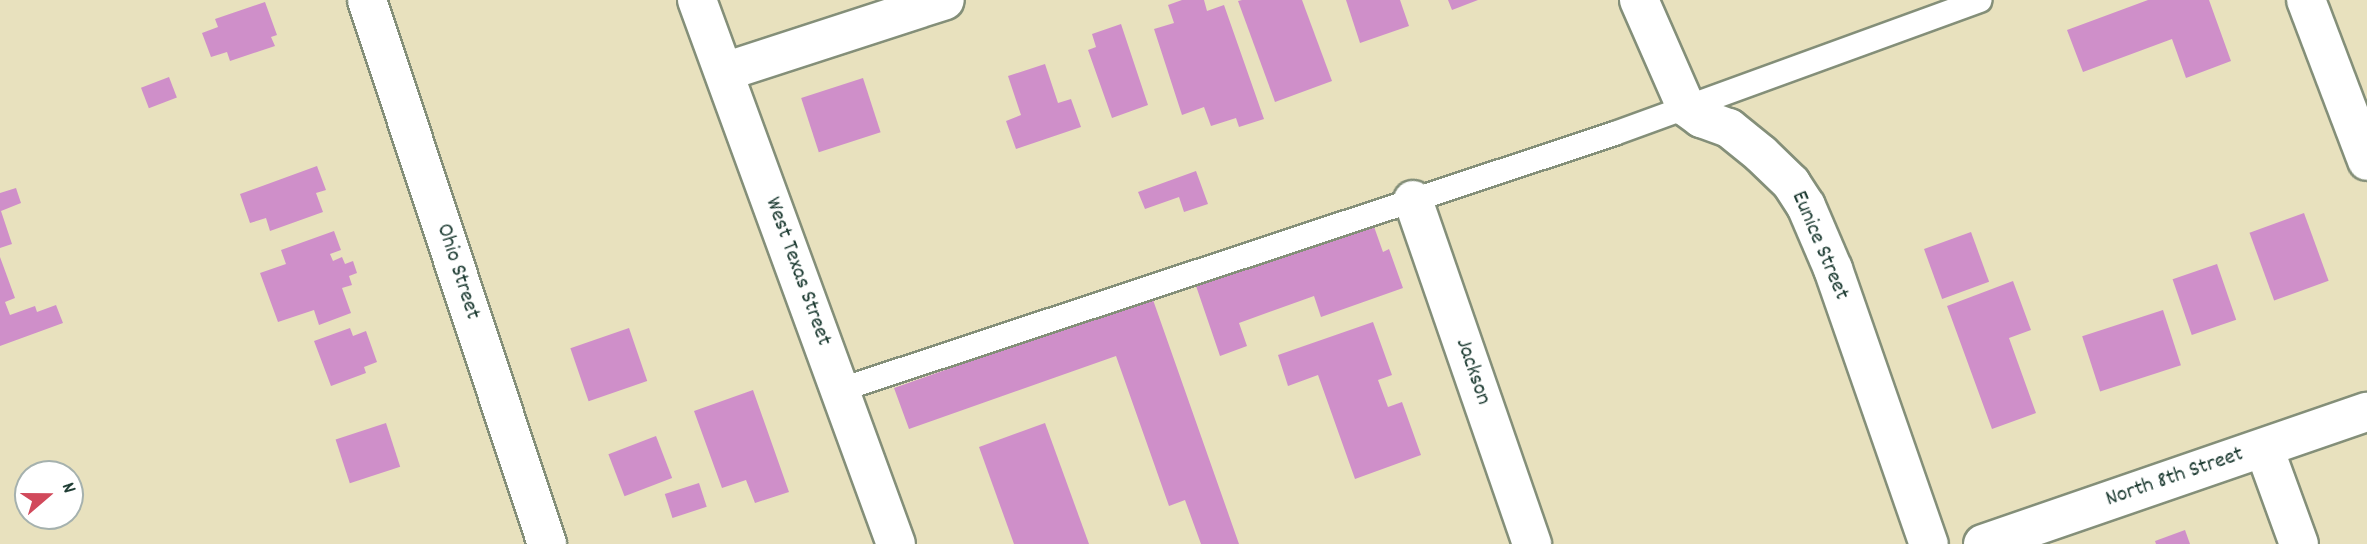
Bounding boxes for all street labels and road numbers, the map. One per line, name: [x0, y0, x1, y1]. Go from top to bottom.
street label: Eunice Street: [1784, 187, 1854, 305]
street label: West Texas Street: [757, 194, 837, 350]
street label: Ohio Street: [429, 220, 485, 324]
street label: Jackson: [1448, 335, 1496, 409]
street label: North 8th Street: [2103, 442, 2247, 514]

